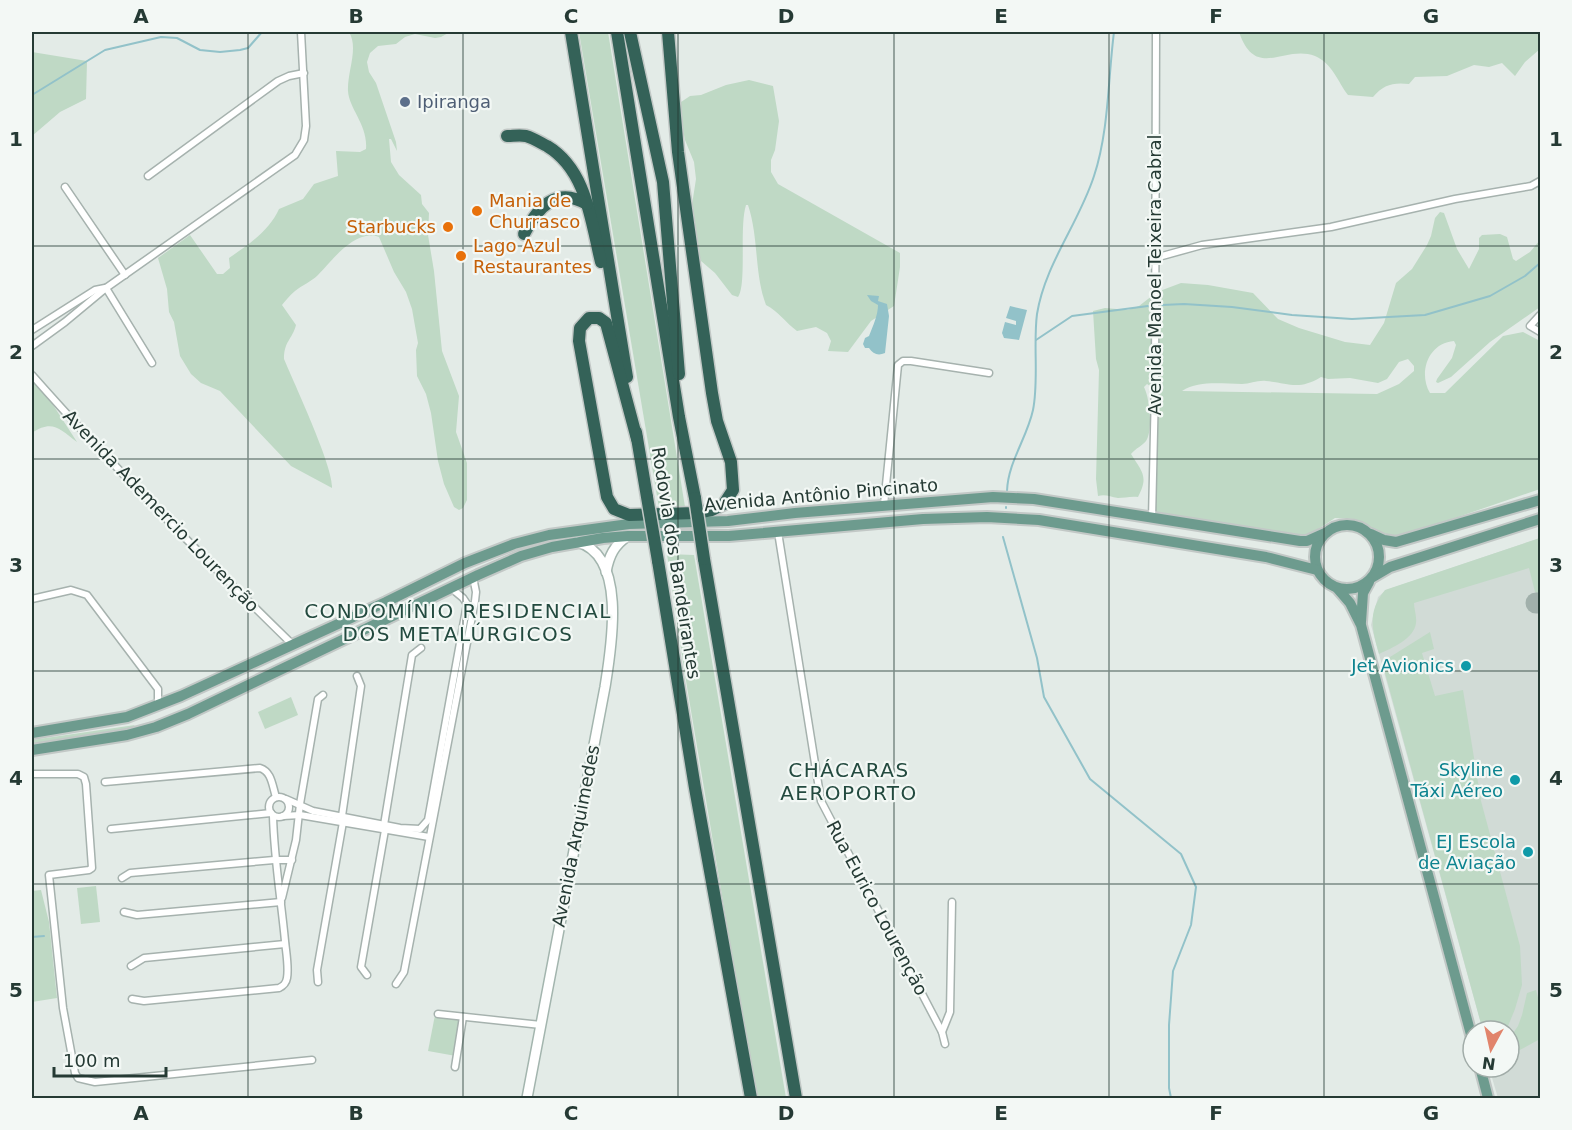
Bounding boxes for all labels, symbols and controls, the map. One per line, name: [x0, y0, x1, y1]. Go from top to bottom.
text: A: [133, 4, 149, 28]
text: B: [348, 4, 364, 28]
text: C: [564, 4, 578, 28]
text: D: [778, 4, 794, 28]
text: E: [994, 4, 1008, 28]
text: F: [1209, 4, 1223, 28]
text: G: [1423, 4, 1439, 28]
place label: Ipiranga: [417, 91, 491, 112]
marker: Ipiranga: [398, 95, 412, 109]
text: 1: [9, 127, 23, 151]
text: 1: [1549, 127, 1563, 151]
street label: Avenida Manoel Teixeira Cabral: [1144, 134, 1165, 416]
place label: Mania de Churrasco: [489, 190, 580, 232]
marker: Mania de Churrasco: [470, 204, 484, 218]
place label: Starbucks: [347, 216, 436, 237]
marker: Starbucks: [441, 220, 455, 234]
place label: Lago Azul Restaurantes: [473, 235, 592, 277]
marker: Lago Azul Restaurantes: [454, 249, 468, 263]
text: 2: [9, 340, 23, 364]
text: 2: [1549, 340, 1563, 364]
street label: Avenida Ademercio Lourenção: [59, 405, 264, 616]
street label: Rodovia dos Bandeirantes: [648, 445, 705, 680]
street label: Avenida Antônio Pincinato: [703, 474, 939, 515]
text: 3: [9, 553, 23, 577]
text: 3: [1549, 553, 1563, 577]
district label: CONDOMÍNIO RESIDENCIAL DOS METALÚRGICOS: [304, 599, 612, 646]
place label: Jet Avionics: [1350, 655, 1454, 676]
marker: Jet Avionics: [1459, 659, 1473, 673]
street label: Avenida Arquimedes: [548, 743, 603, 929]
district label: CHÁCARAS AEROPORTO: [780, 758, 918, 805]
place label: Skyline Táxi Aéreo: [1409, 759, 1503, 801]
text: 4: [9, 766, 23, 790]
text: 4: [1549, 766, 1563, 790]
marker: Skyline Táxi Aéreo: [1508, 773, 1522, 787]
street label: Rua Eurico Lourenção: [822, 817, 933, 999]
place label: EJ Escola de Aviação: [1418, 831, 1516, 873]
marker: EJ Escola de Aviação: [1521, 845, 1535, 859]
text: 5: [9, 978, 23, 1002]
text: 5: [1549, 978, 1563, 1002]
north arrow: [1461, 1019, 1521, 1079]
scale bar: [54, 1040, 166, 1078]
text: 100 m: [63, 1050, 121, 1071]
text: N: [1481, 1053, 1497, 1074]
text: A: [133, 1101, 149, 1125]
text: B: [348, 1101, 364, 1125]
text: C: [564, 1101, 578, 1125]
text: D: [778, 1101, 794, 1125]
text: E: [994, 1101, 1008, 1125]
text: F: [1209, 1101, 1223, 1125]
text: G: [1423, 1101, 1439, 1125]

